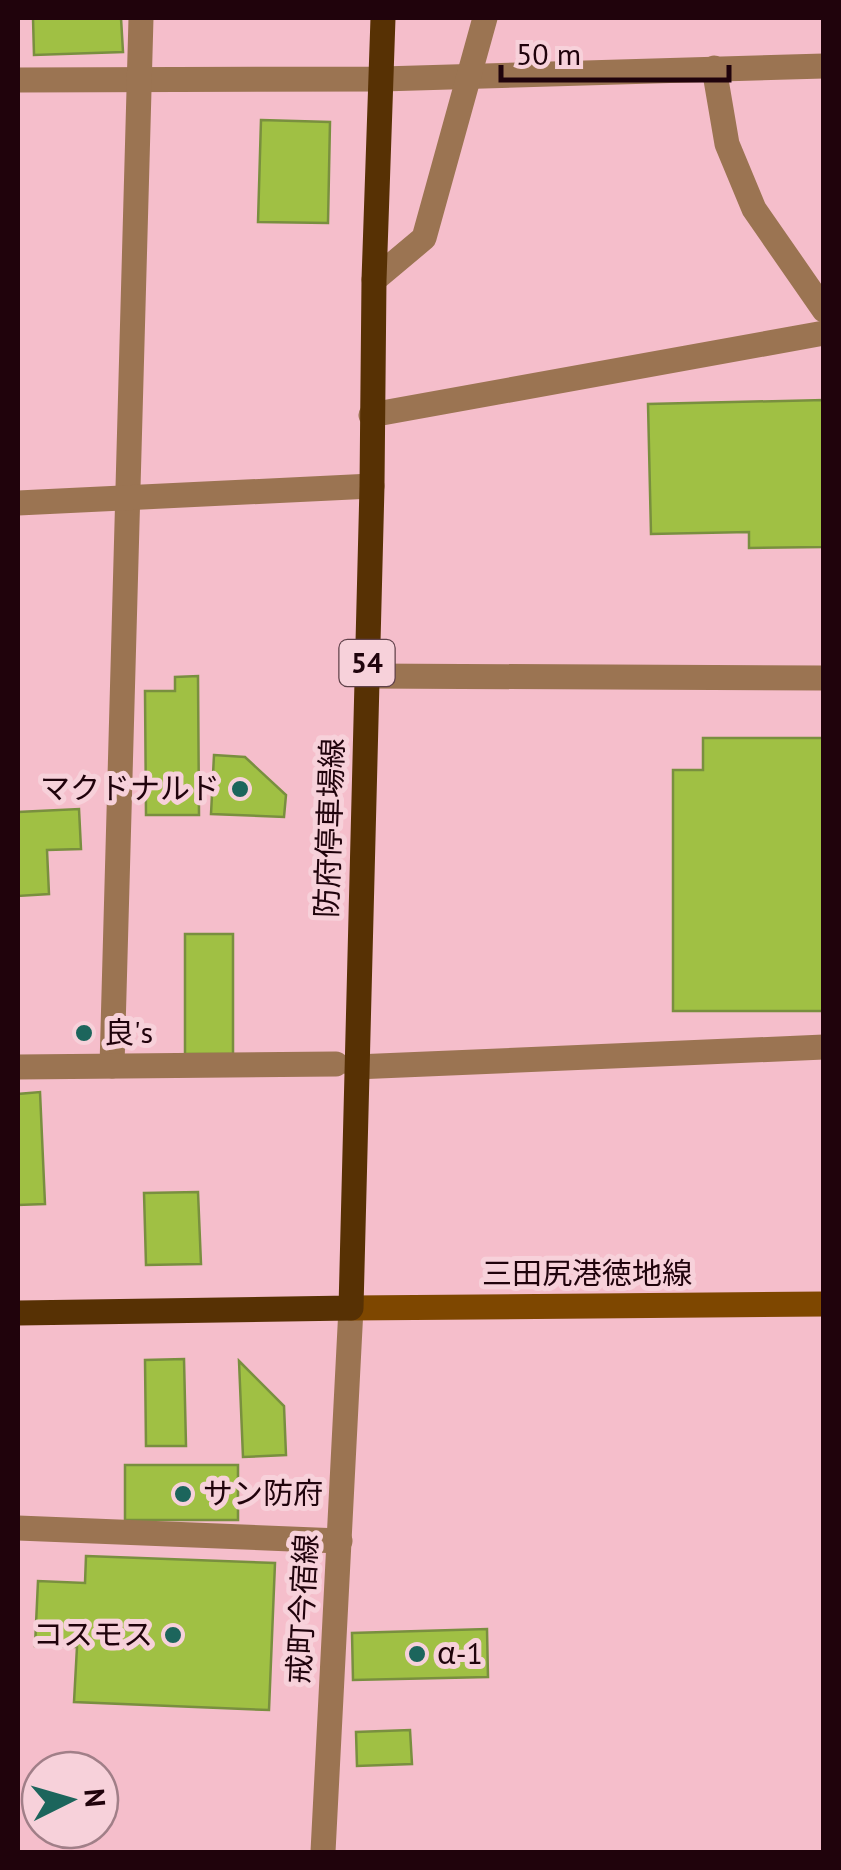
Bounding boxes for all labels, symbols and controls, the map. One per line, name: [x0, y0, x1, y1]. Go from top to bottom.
scale bar: [501, 20, 728, 82]
text: 50 m: [516, 34, 581, 73]
road number: 54: [340, 640, 394, 686]
street label: 防府停車場線: [306, 737, 351, 919]
place label: マクドナルド: [40, 768, 220, 807]
marker: マクドナルド: [229, 778, 251, 800]
place label: 良's: [104, 1012, 153, 1051]
marker: 良's: [73, 1022, 95, 1044]
street label: 三田尻港徳地線: [482, 1253, 692, 1292]
place label: サン防府: [203, 1473, 323, 1512]
marker: サン防府: [172, 1483, 194, 1505]
street label: 戒町今宿線: [278, 1533, 325, 1685]
place label: コスモス: [33, 1614, 153, 1653]
marker: コスモス: [162, 1624, 184, 1646]
place label: α-1: [437, 1633, 483, 1672]
marker: α-1: [406, 1643, 428, 1665]
north arrow: [20, 1750, 120, 1850]
text: N: [76, 1787, 115, 1809]

